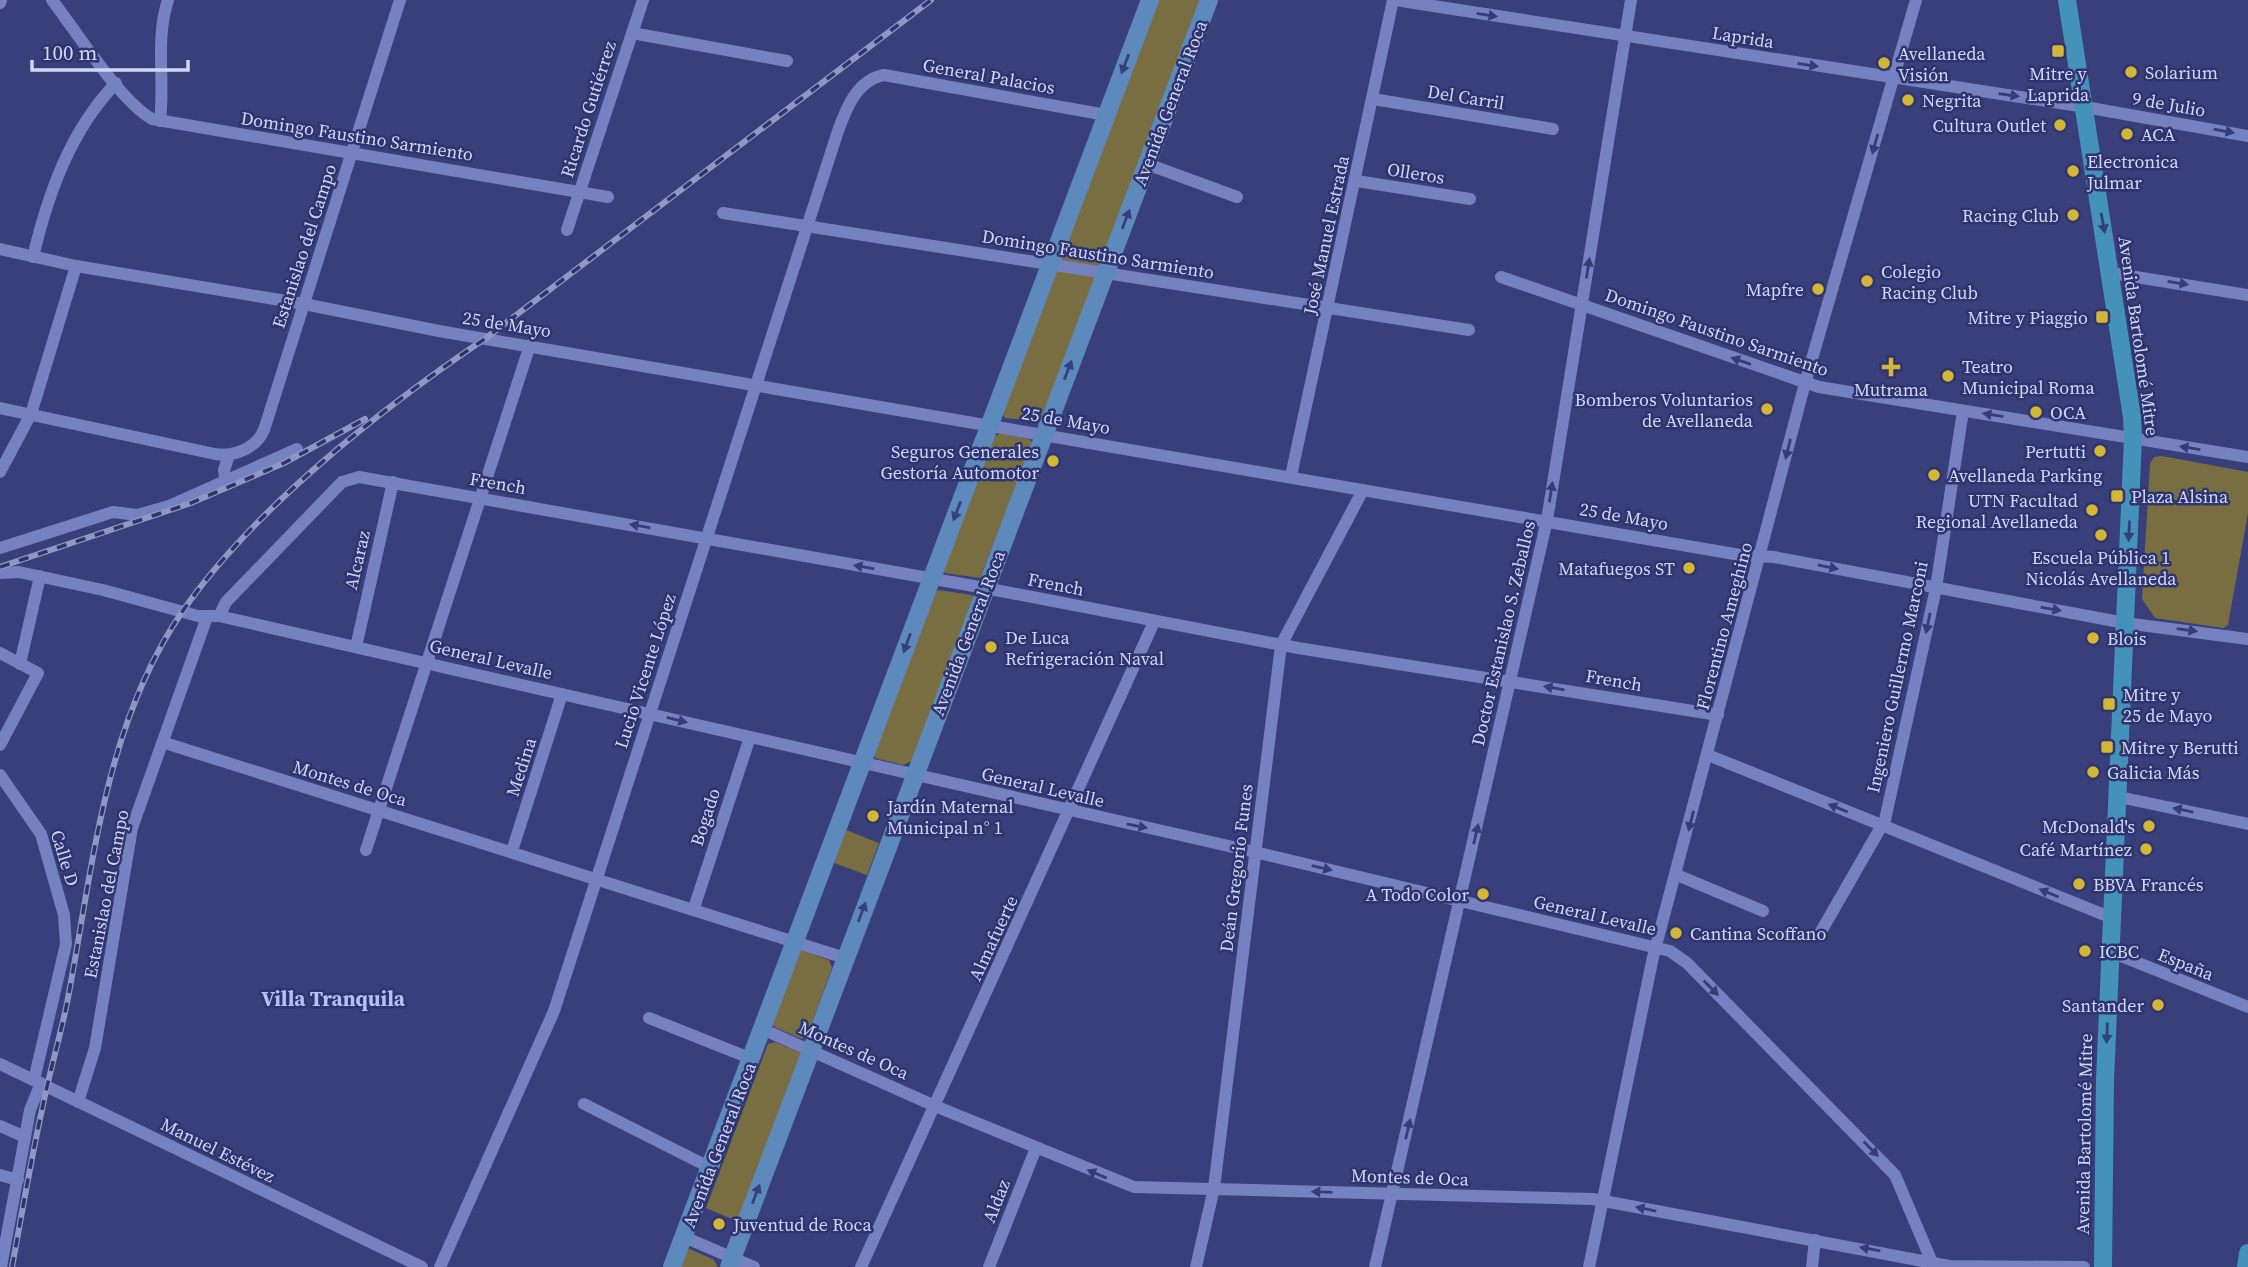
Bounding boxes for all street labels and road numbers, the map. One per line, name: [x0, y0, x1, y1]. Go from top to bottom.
street label: Avenida General Roca: [1127, 16, 1213, 189]
street label: Laprida: [1710, 20, 1776, 54]
street label: Ricardo Gutiérrez: [554, 37, 622, 181]
street label: General Palacios: [921, 52, 1057, 100]
street label: Del Carril: [1426, 79, 1506, 115]
street label: 9 de Julio: [2130, 85, 2208, 123]
street label: Domingo Faustino Sarmiento: [239, 105, 475, 167]
street label: José Manuel Estrada: [1297, 152, 1355, 318]
street label: Olleros: [1386, 156, 1447, 190]
street label: Estanislao del Campo: [266, 161, 342, 331]
street label: Domingo Faustino Sarmiento: [980, 223, 1216, 285]
street label: Avenida Bartolomé Mitre: [2113, 235, 2165, 437]
street label: Domingo Faustino Sarmiento: [1602, 282, 1832, 382]
street label: 25 de Mayo: [461, 305, 553, 343]
street label: 25 de Mayo: [1020, 400, 1112, 440]
street label: French: [468, 466, 528, 500]
street label: 25 de Mayo: [1578, 496, 1670, 536]
street label: Doctor Estanislao S. Zeballos: [1465, 518, 1541, 748]
street label: Alcaraz: [338, 528, 376, 592]
street label: Florentino Ameghino: [1690, 539, 1758, 713]
street label: Avenida General Roca: [925, 546, 1011, 719]
street label: Ingeniero Guillermo Marconi: [1860, 559, 1934, 795]
street label: French: [1026, 566, 1087, 602]
street label: Lucio Vicente López: [608, 590, 682, 752]
street label: General Levalle: [427, 633, 555, 685]
street label: French: [1584, 663, 1644, 697]
street label: Medina: [500, 733, 543, 800]
street label: Montes de Oca: [290, 754, 411, 812]
street label: General Levalle: [979, 761, 1107, 813]
street label: Deán Gregorio Funes: [1213, 782, 1259, 954]
street label: Bogado: [684, 785, 726, 849]
street label: Estanislao del Campo: [77, 807, 135, 981]
street label: Calle D: [45, 827, 85, 889]
street label: General Levalle: [1531, 889, 1659, 941]
street label: Almafuerte: [962, 891, 1024, 985]
street label: España: [2154, 942, 2218, 987]
street label: Montes de Oca: [795, 1015, 914, 1086]
street label: Avenida Bartolomé Mitre: [2070, 1033, 2098, 1235]
street label: Avenida General Roca: [676, 1058, 762, 1231]
street label: Manuel Estévez: [157, 1112, 279, 1188]
street label: Montes de Oca: [1351, 1162, 1470, 1192]
street label: Aldaz: [976, 1176, 1016, 1226]

